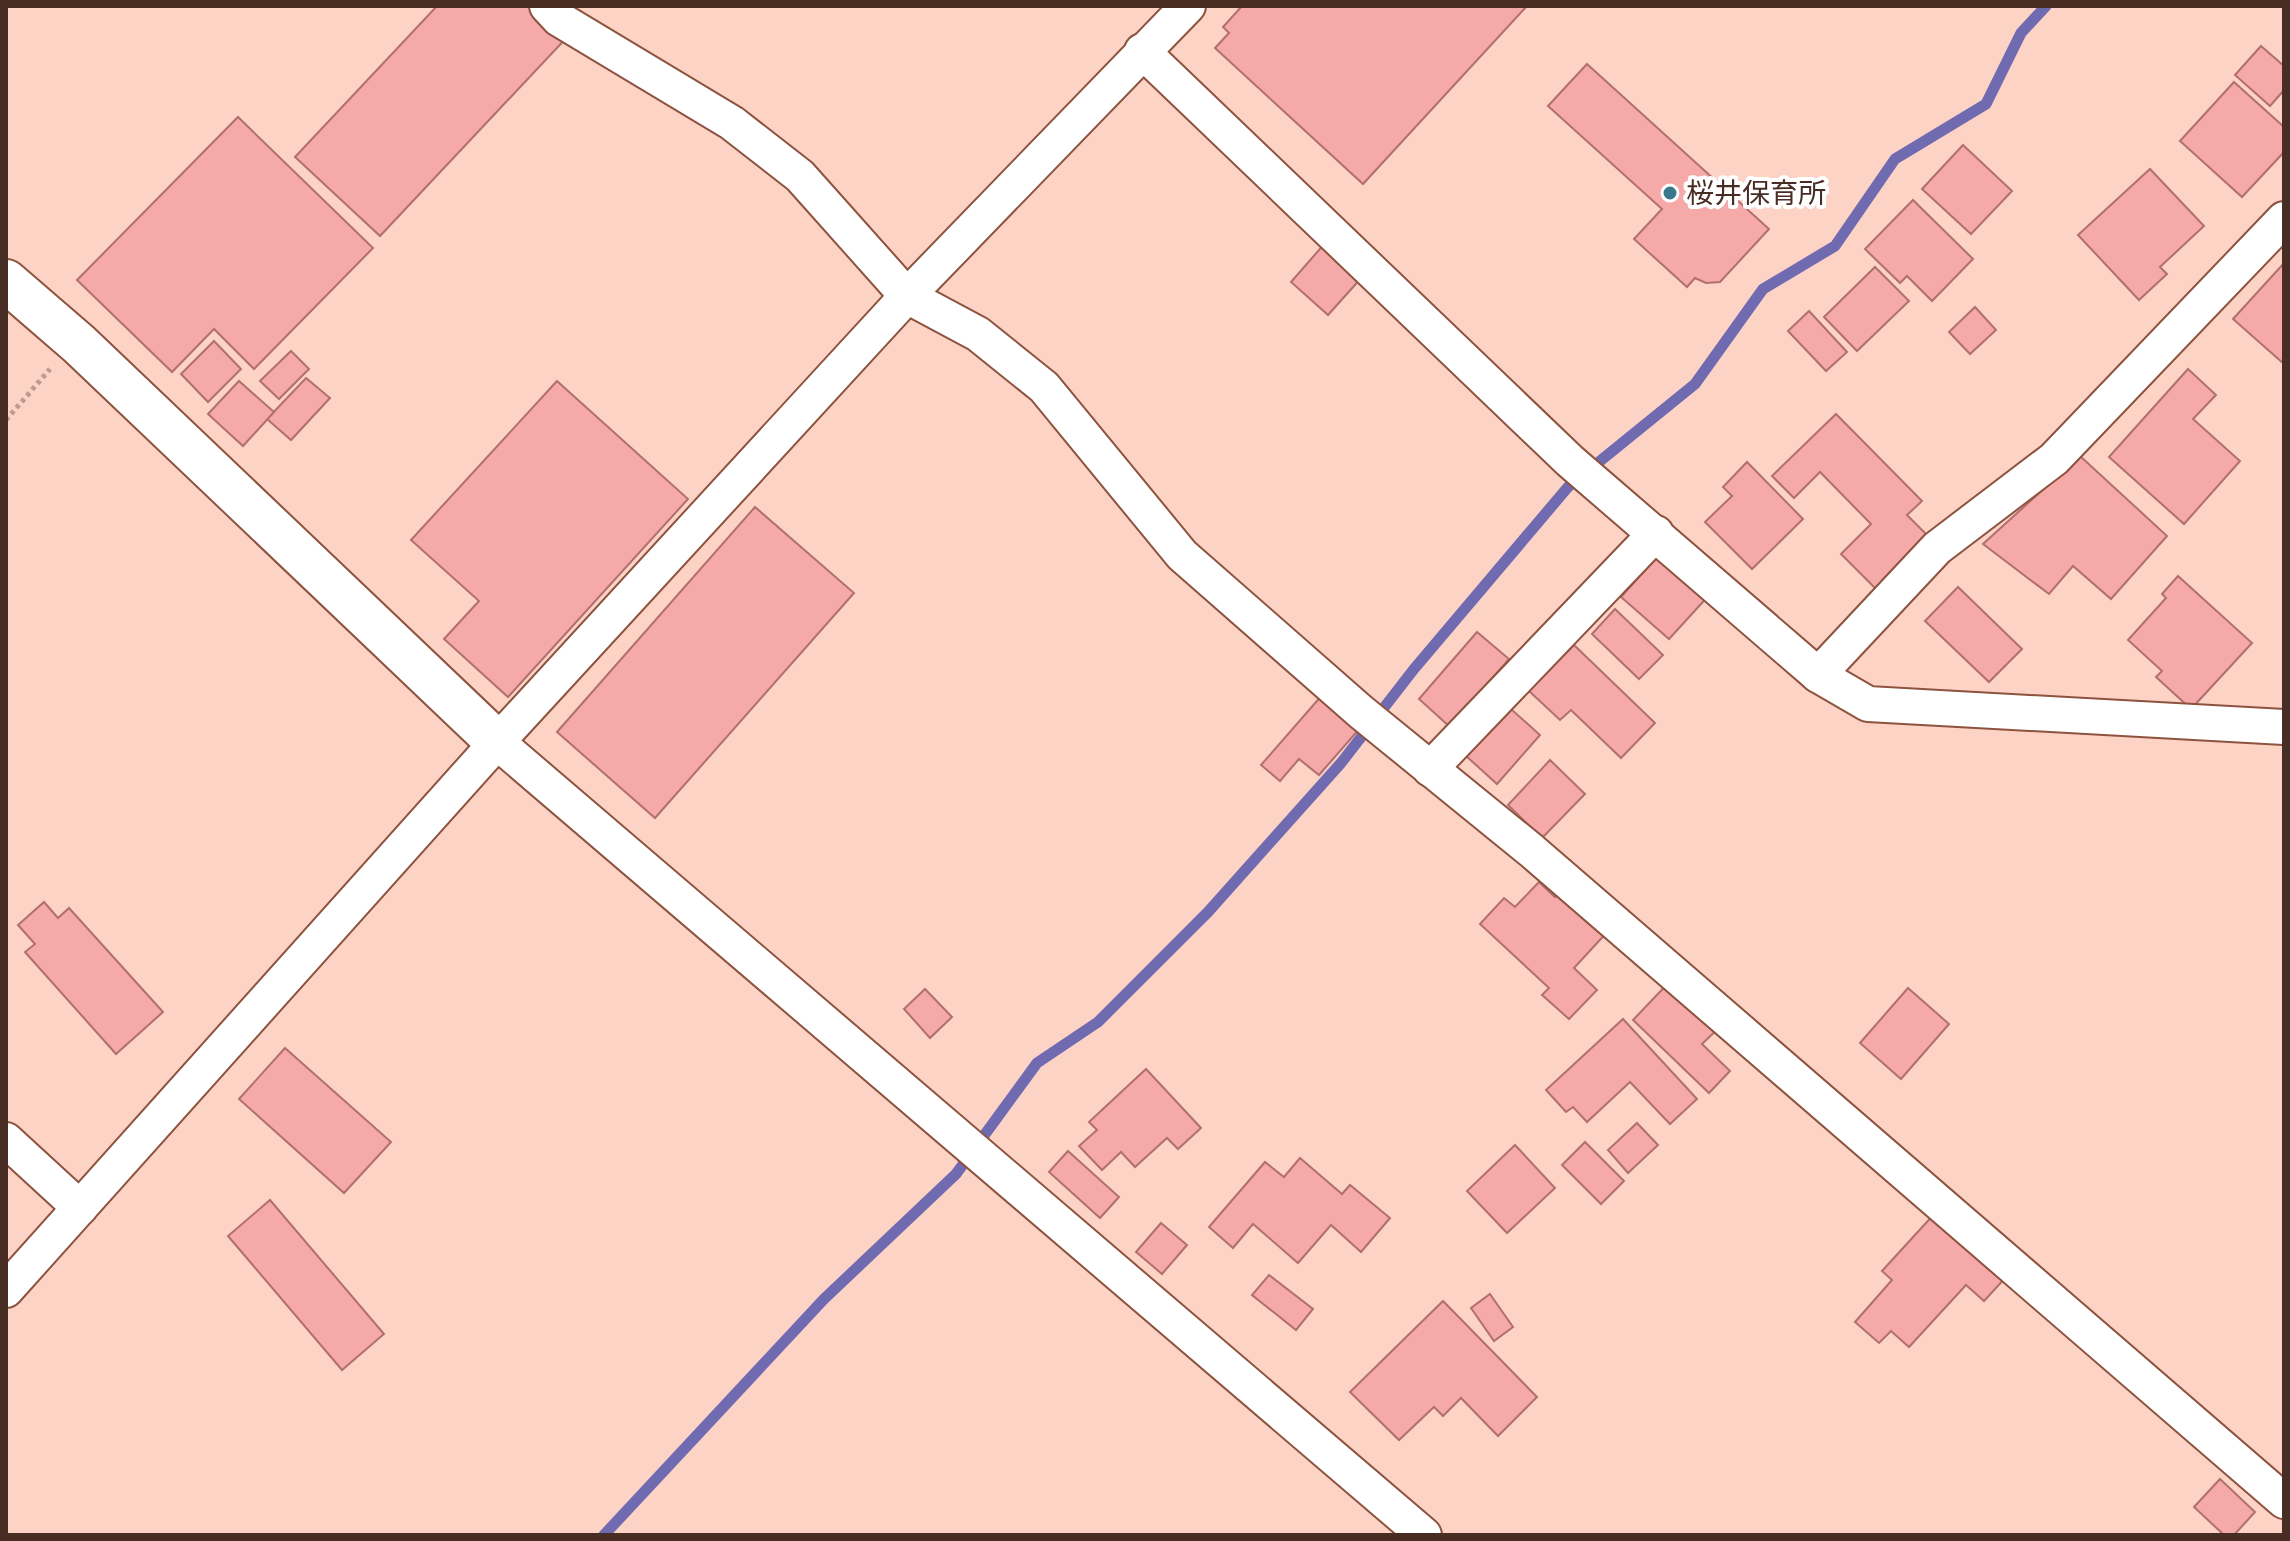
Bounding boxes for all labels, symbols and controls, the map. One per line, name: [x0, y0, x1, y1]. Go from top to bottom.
place label: 桜井保育所: [1686, 175, 1826, 211]
marker: 桜井保育所: [1661, 184, 1679, 202]

